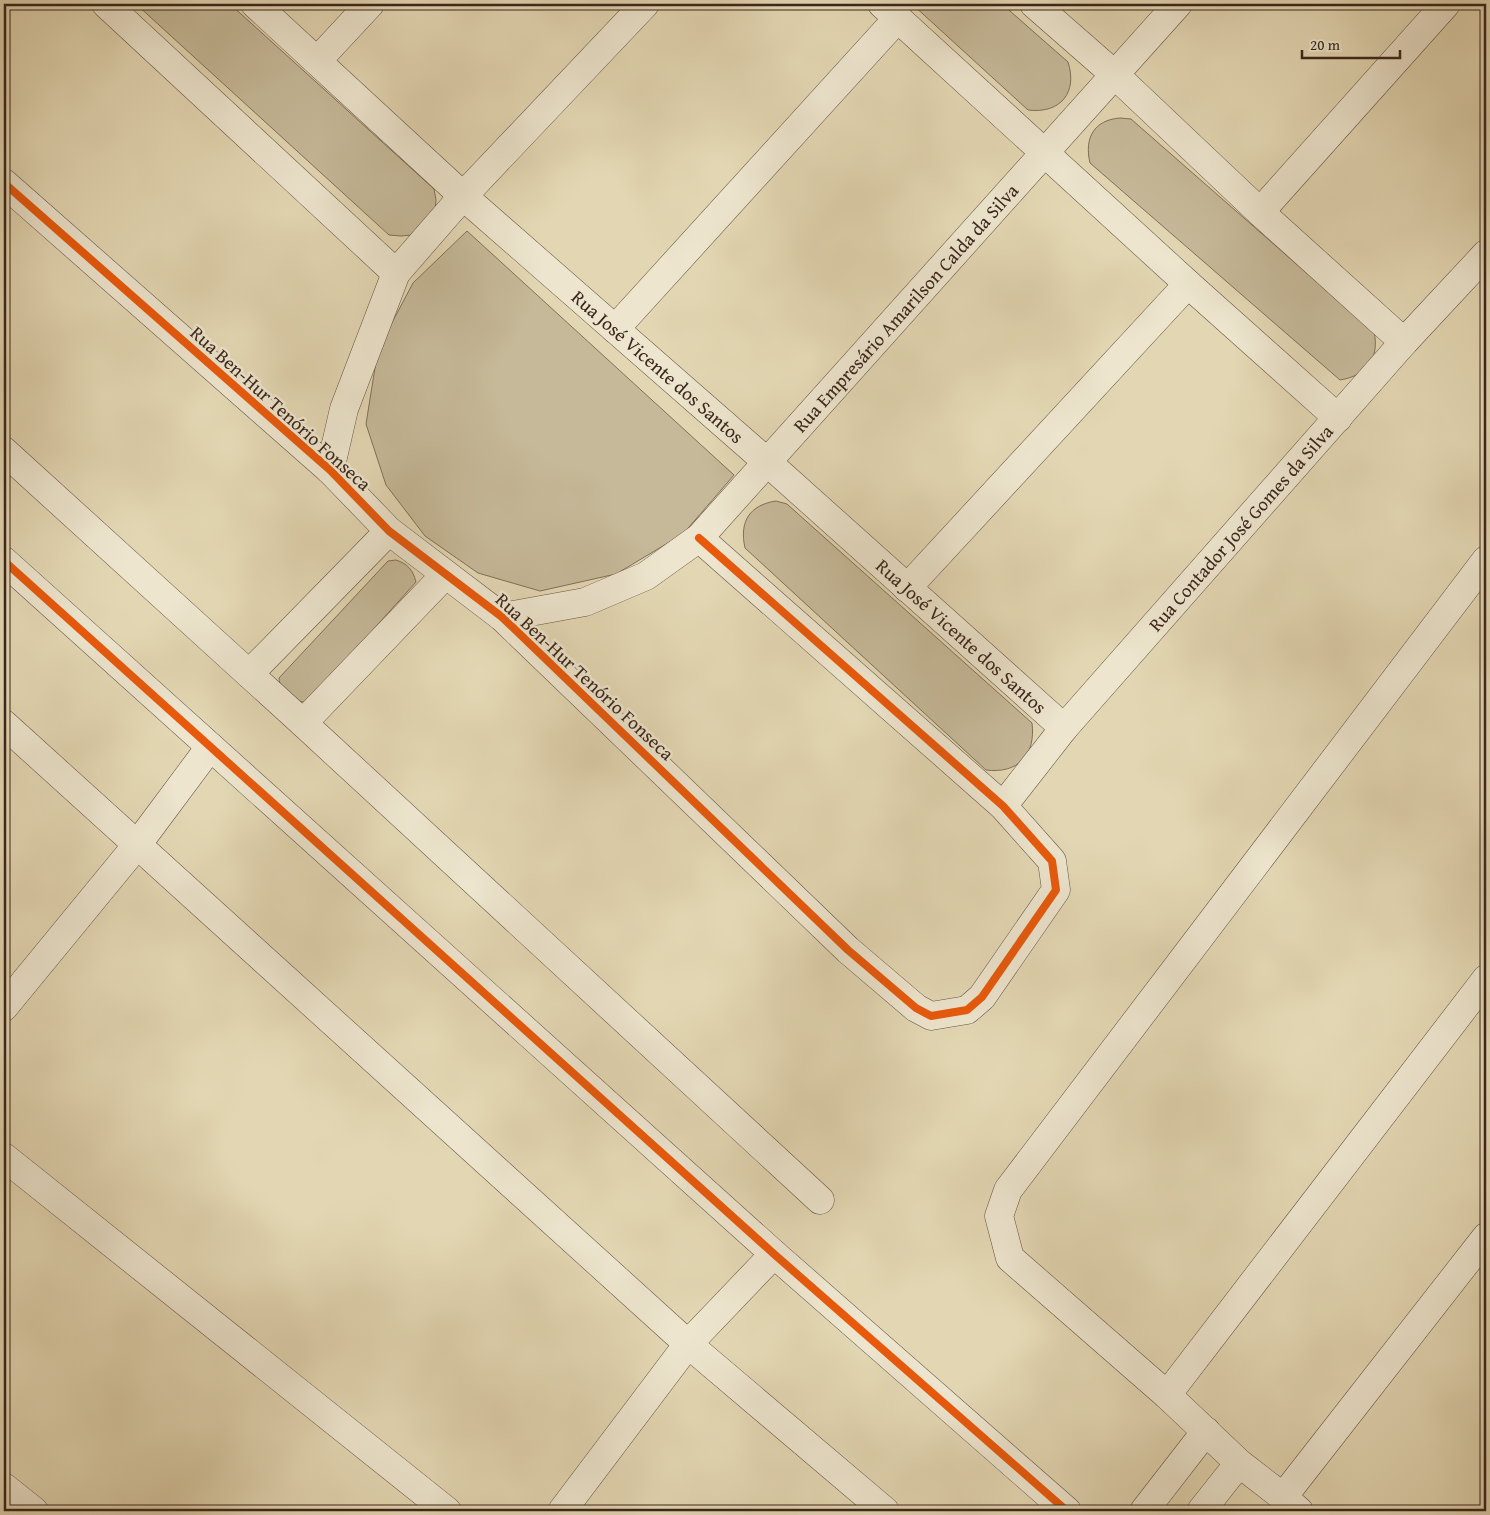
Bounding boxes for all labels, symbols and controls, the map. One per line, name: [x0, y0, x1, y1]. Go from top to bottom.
scale bar: [1302, 28, 1400, 60]
text: 20 m: [1310, 34, 1341, 55]
street label: Rua Empresário Amarilson Calda da Silva: [786, 177, 1025, 439]
street label: Rua José Vicente dos Santos: [566, 283, 750, 450]
street label: Rua Ben-Hur Tenório Fonseca: [184, 319, 378, 497]
street label: Rua Contador José Gomes da Silva: [1142, 418, 1339, 637]
street label: Rua José Vicente dos Santos: [870, 552, 1053, 720]
street label: Rua Ben-Hur Tenório Fonseca: [489, 586, 681, 766]

